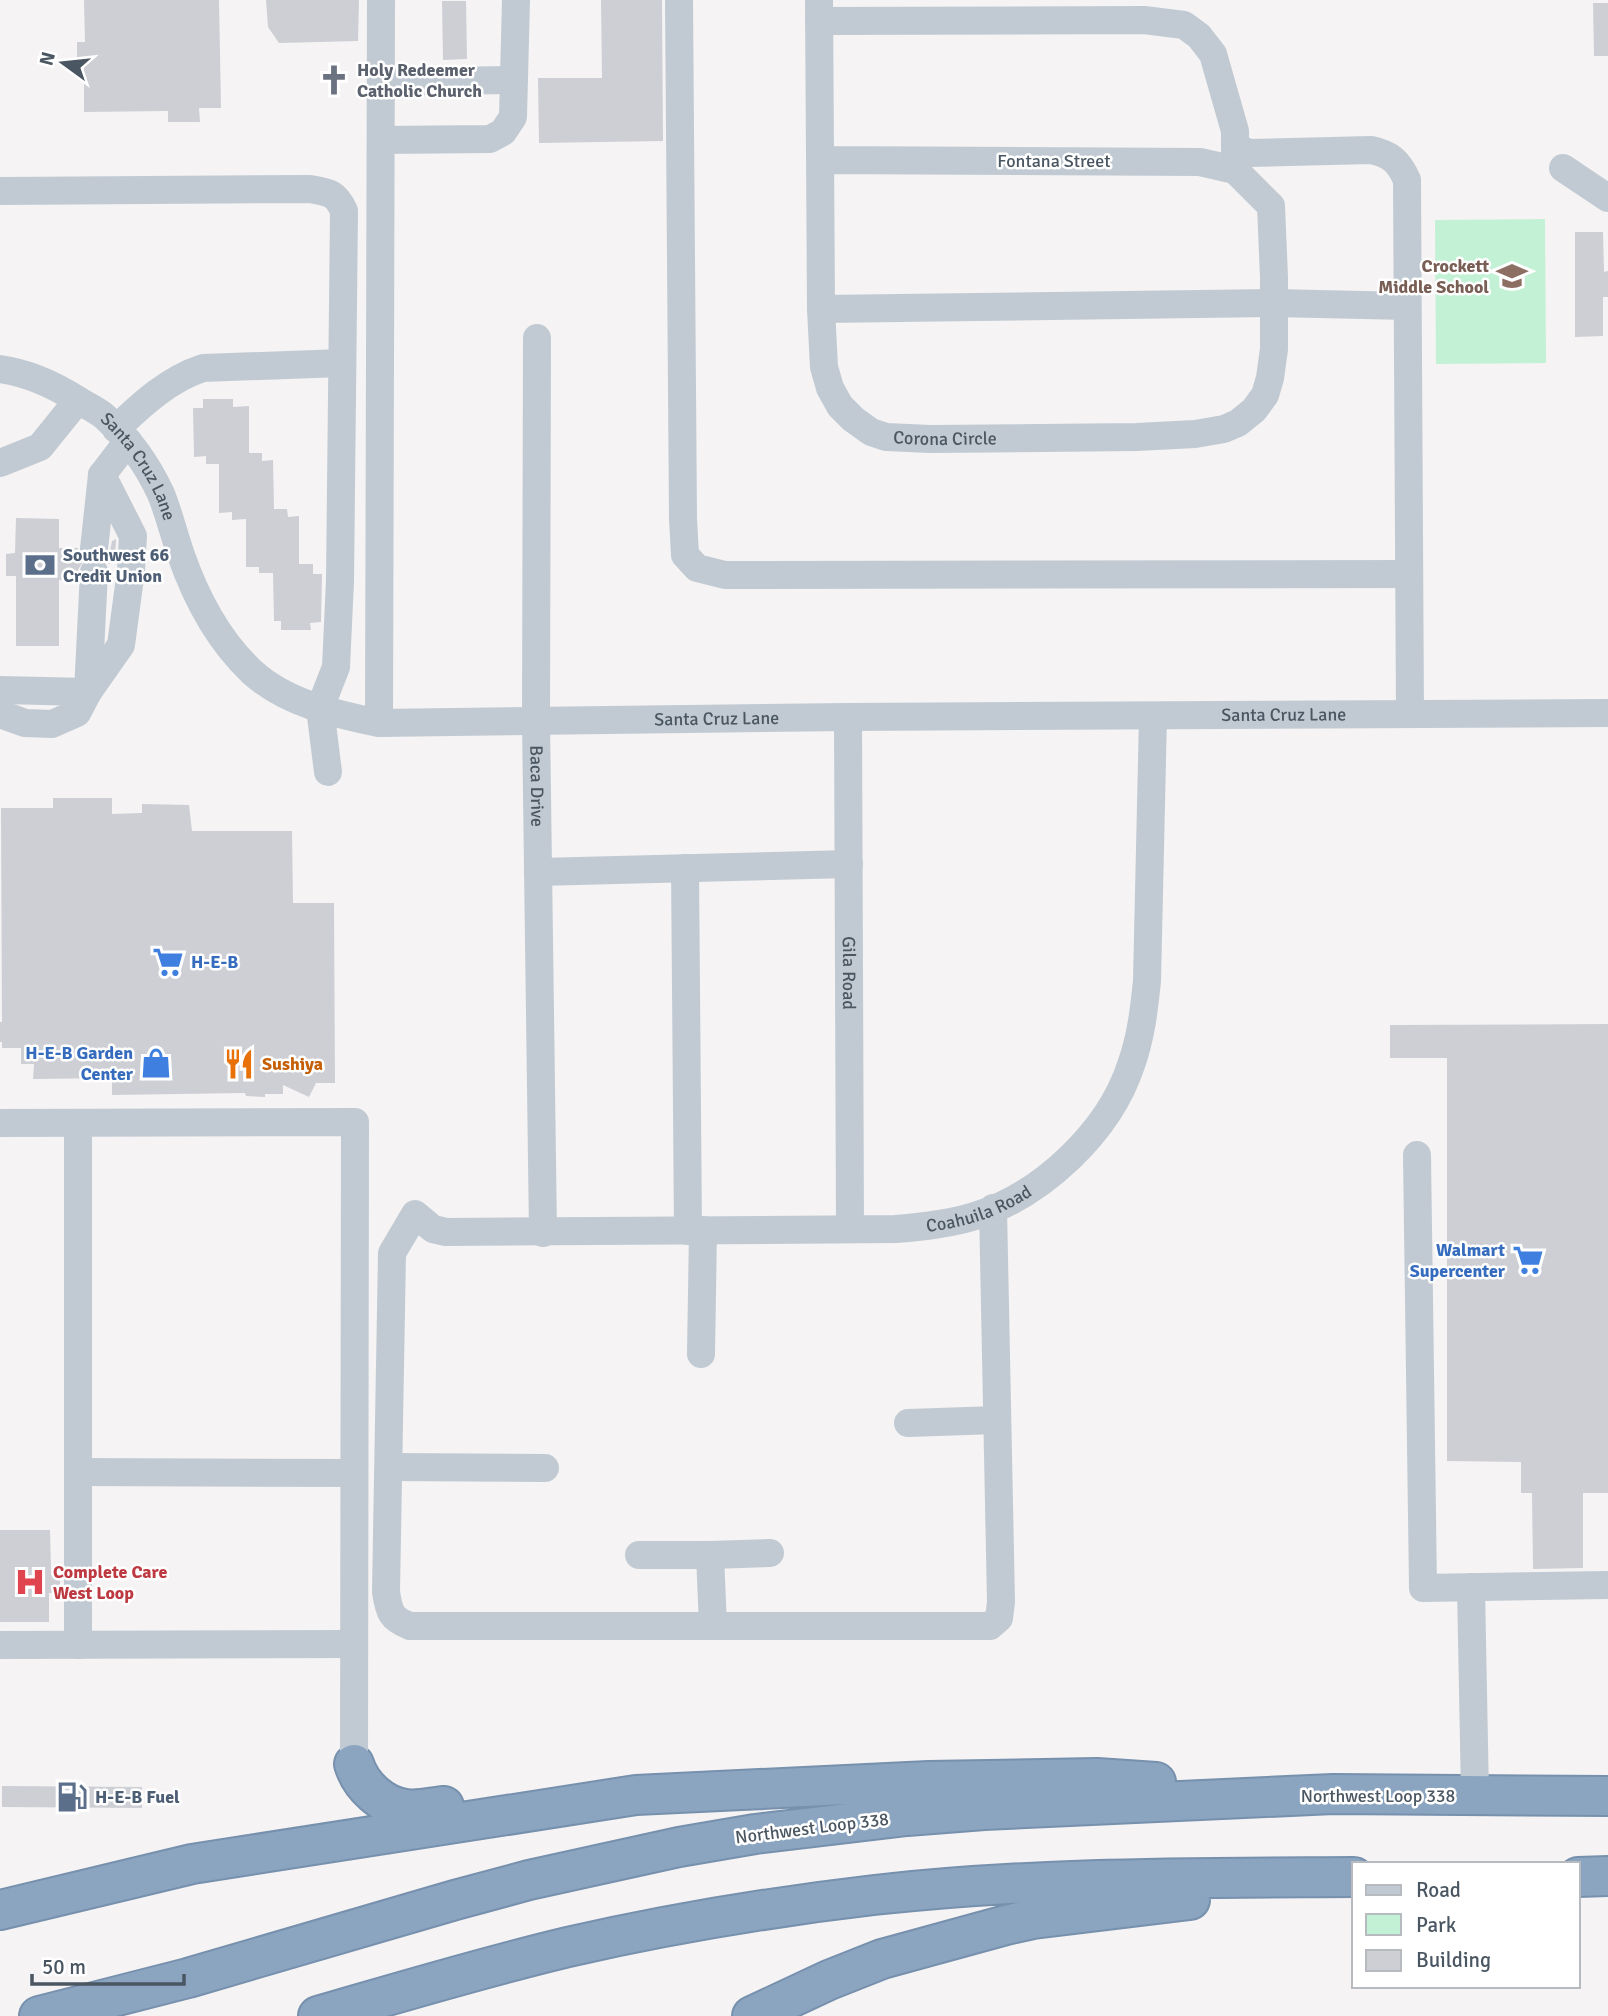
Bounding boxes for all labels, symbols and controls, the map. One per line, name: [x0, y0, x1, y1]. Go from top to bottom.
north arrow: [28, 28, 98, 98]
text: N: [34, 49, 61, 68]
place label: Holy Redeemer Catholic Church: [357, 59, 482, 102]
church icon: Holy Redeemer Catholic Church: [317, 63, 351, 97]
street label: Fontana Street: [997, 150, 1111, 172]
place label: Crockett Middle School: [1378, 255, 1489, 298]
school or university icon: Crockett Middle School: [1495, 259, 1529, 293]
street label: Santa Cruz Lane: [96, 408, 180, 523]
street label: Corona Circle: [893, 426, 997, 450]
place label: Southwest 66 Credit Union: [63, 544, 169, 587]
bank icon: Southwest 66 Credit Union: [23, 548, 57, 582]
street label: Santa Cruz Lane: [1221, 703, 1346, 726]
street label: Santa Cruz Lane: [654, 707, 779, 730]
street label: Baca Drive: [525, 745, 548, 827]
street label: Gila Road: [838, 936, 860, 1010]
supermarket icon: H-E-B: [151, 945, 185, 979]
place label: H-E-B: [191, 951, 238, 973]
place label: H-E-B Garden Center: [25, 1042, 134, 1085]
shop icon: H-E-B Garden Center: [139, 1046, 173, 1080]
restaurant icon: Sushiya: [222, 1047, 256, 1081]
place label: Sushiya: [262, 1053, 323, 1075]
street label: Coahuila Road: [925, 1180, 1036, 1237]
place label: Walmart Supercenter: [1410, 1239, 1506, 1282]
supermarket icon: Walmart Supercenter: [1511, 1243, 1545, 1277]
place label: Complete Care West Loop: [53, 1561, 167, 1604]
hospital icon: Complete Care West Loop: [13, 1565, 47, 1599]
fuel station icon: H-E-B Fuel: [55, 1780, 89, 1814]
street label: Northwest Loop 338: [1301, 1785, 1455, 1807]
place label: H-E-B Fuel: [95, 1786, 180, 1808]
street label: Northwest Loop 338: [734, 1808, 890, 1848]
legend: [1352, 1862, 1580, 1988]
text: Road: [1416, 1877, 1461, 1903]
text: Park: [1416, 1912, 1457, 1938]
scale bar: [32, 1942, 184, 1986]
text: Building: [1416, 1947, 1491, 1973]
text: 50 m: [42, 1954, 86, 1980]

